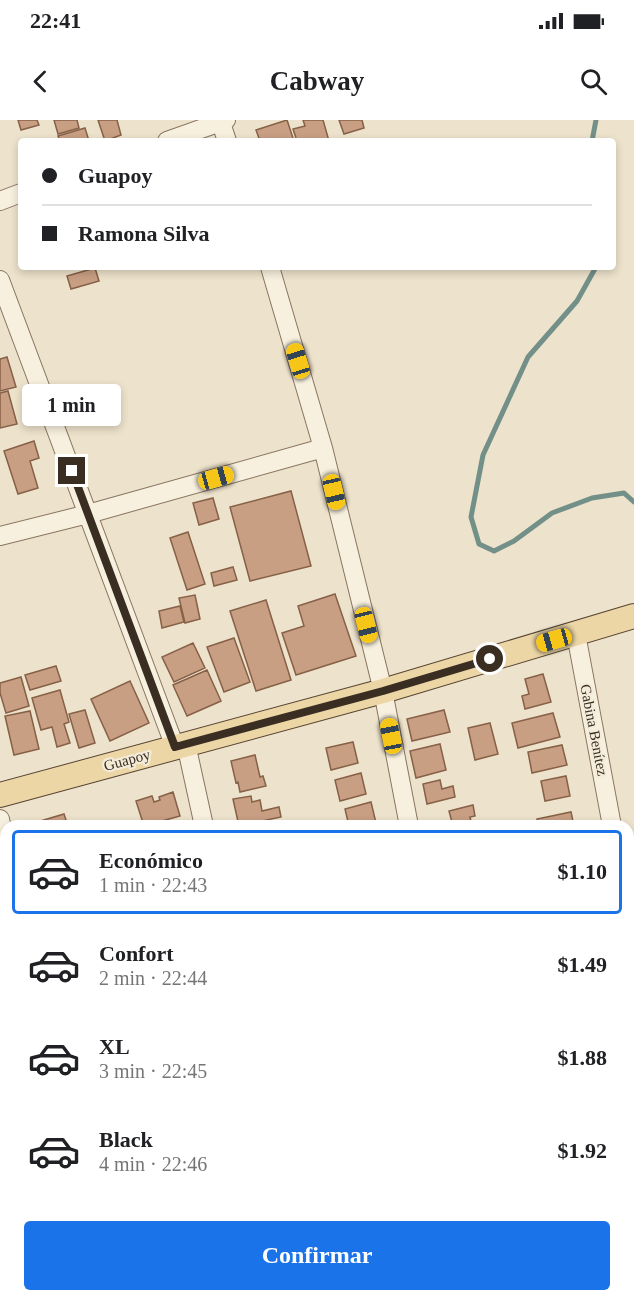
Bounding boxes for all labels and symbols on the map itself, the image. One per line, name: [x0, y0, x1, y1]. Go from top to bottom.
car: [284, 341, 312, 381]
callout: 1 min: [22, 384, 122, 426]
route end: [58, 457, 85, 484]
car: [196, 464, 236, 492]
car: [321, 472, 347, 512]
car: [353, 605, 379, 645]
car: [534, 626, 574, 654]
route start: [476, 645, 503, 672]
street label: Gabina Benítez: [577, 683, 611, 777]
car: [379, 717, 403, 755]
street label: Guapoy: [102, 746, 152, 774]

